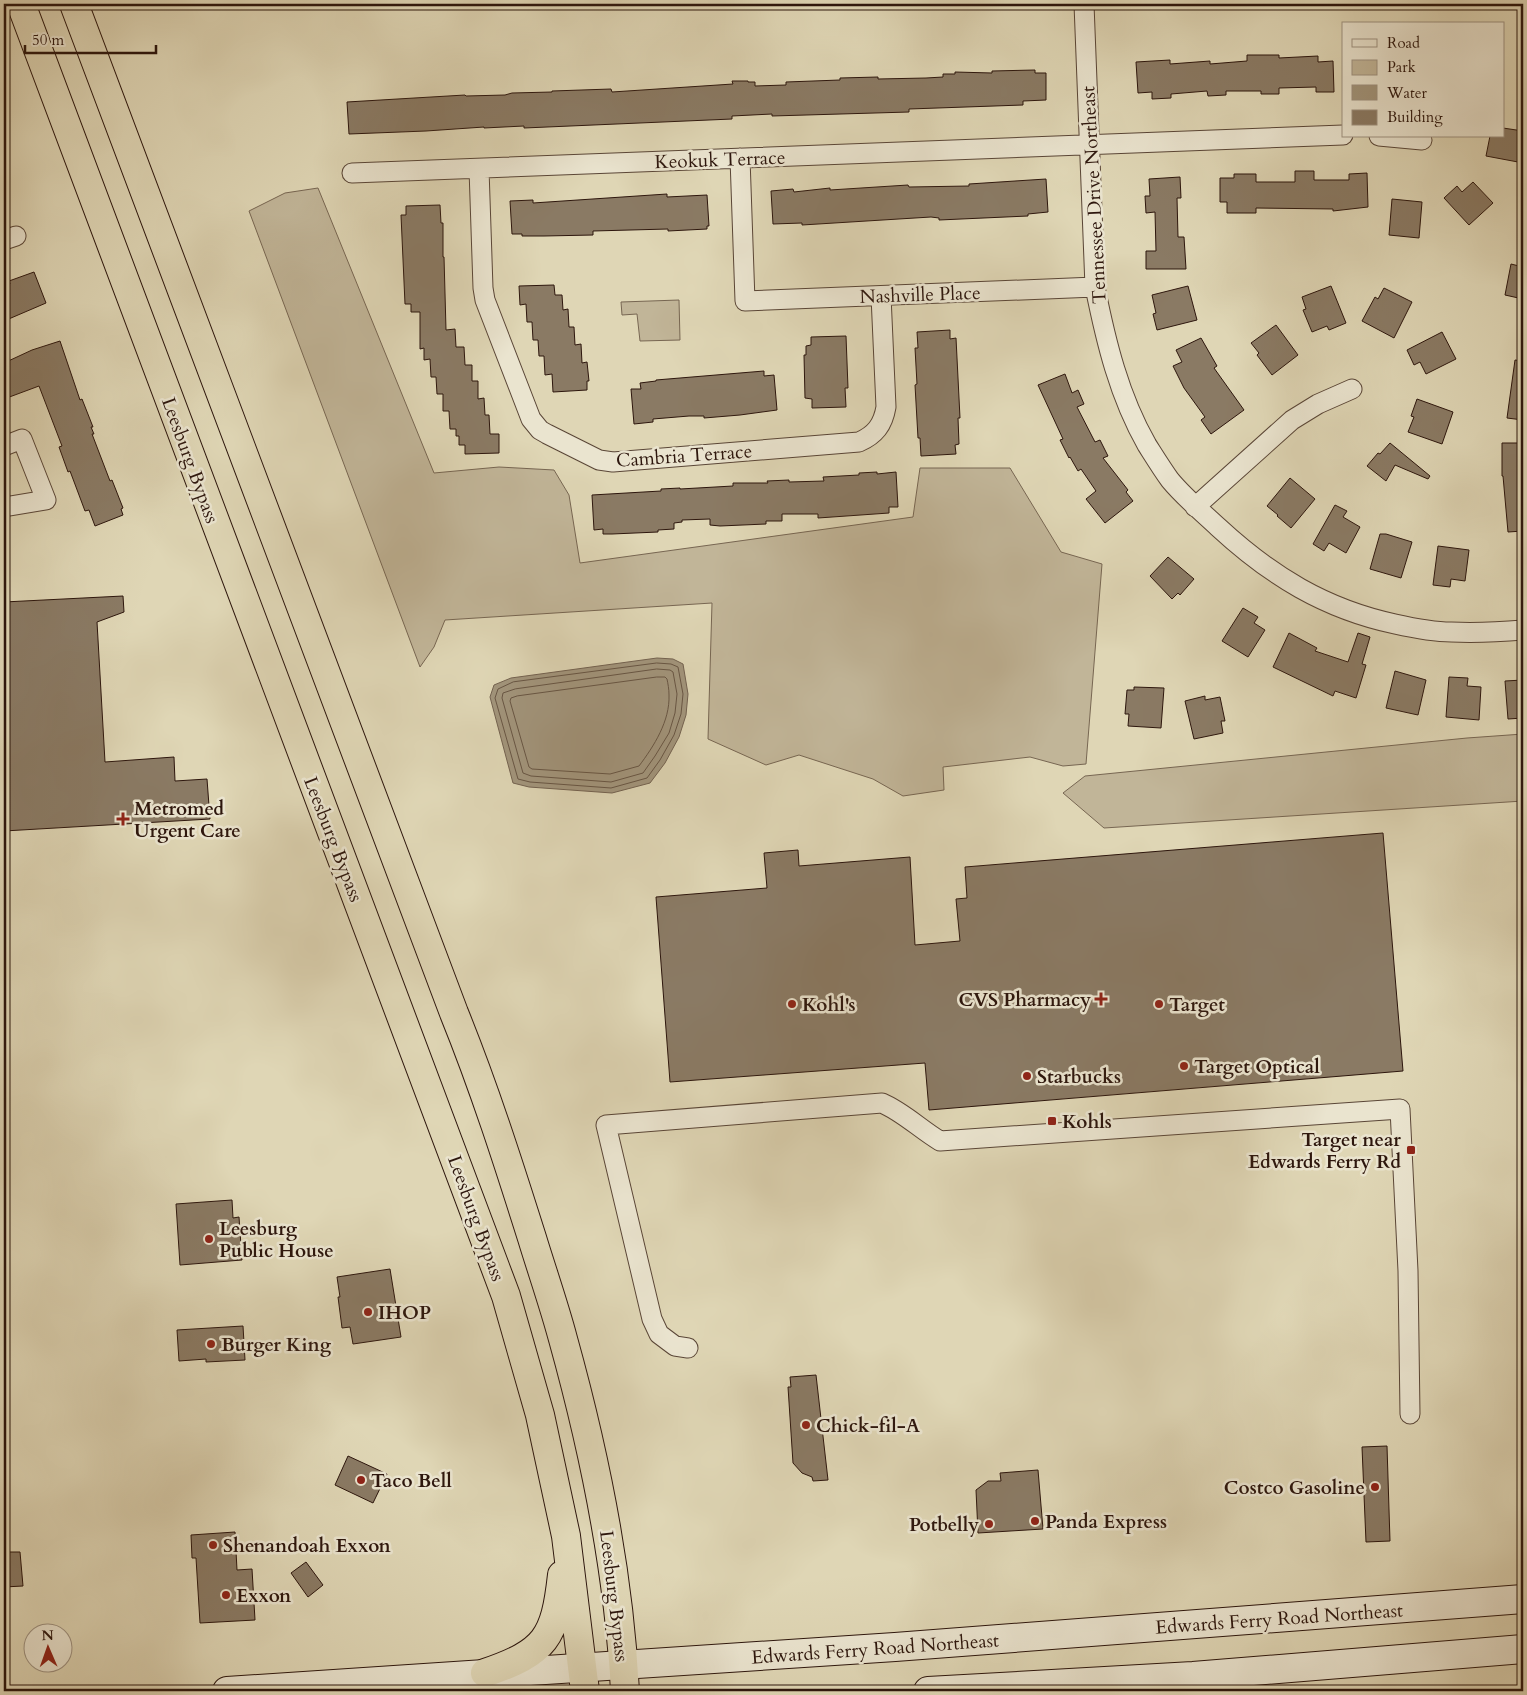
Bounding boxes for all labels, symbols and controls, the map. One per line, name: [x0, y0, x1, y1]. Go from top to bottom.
scale bar: [25, 22, 156, 54]
legend: [1342, 22, 1504, 138]
text: 50 m: [32, 30, 64, 50]
text: Road: [1387, 33, 1420, 53]
text: Park: [1387, 57, 1416, 77]
text: Water: [1386, 83, 1428, 103]
street label: Tennessee Drive Northeast: [1075, 85, 1113, 304]
text: Building: [1387, 107, 1443, 127]
street label: Keokuk Terrace: [654, 145, 786, 175]
street label: Nashville Place: [859, 280, 981, 310]
street label: Leesburg Bypass: [155, 394, 225, 527]
street label: Cambria Terrace: [615, 438, 753, 474]
street label: Leesburg Bypass: [297, 773, 369, 906]
place label: Metromed Urgent Care: [134, 796, 241, 844]
marker: Metromed Urgent Care: [116, 812, 130, 826]
place label: CVS Pharmacy: [958, 987, 1091, 1013]
place label: Kohl's: [802, 992, 856, 1018]
place label: Target: [1169, 992, 1225, 1018]
marker: CVS Pharmacy: [1095, 993, 1107, 1005]
marker: Kohl's: [786, 998, 798, 1010]
marker: Target: [1153, 998, 1165, 1010]
place label: Target Optical: [1194, 1054, 1320, 1080]
marker: Target Optical: [1178, 1060, 1190, 1072]
place label: Starbucks: [1037, 1064, 1121, 1090]
marker: Starbucks: [1021, 1070, 1033, 1082]
place label: Kohls: [1062, 1109, 1112, 1135]
marker: Kohls: [1046, 1115, 1058, 1127]
place label: Target near Edwards Ferry Rd: [1248, 1127, 1401, 1175]
marker: Target near Edwards Ferry Rd: [1405, 1144, 1417, 1156]
street label: Leesburg Bypass: [441, 1152, 511, 1285]
place label: Leesburg Public House: [219, 1216, 334, 1264]
marker: Leesburg Public House: [203, 1233, 215, 1245]
place label: IHOP: [378, 1300, 431, 1326]
marker: IHOP: [362, 1306, 374, 1318]
place label: Burger King: [221, 1332, 332, 1358]
marker: Burger King: [205, 1338, 217, 1350]
place label: Chick-fil-A: [816, 1413, 921, 1439]
marker: Chick-fil-A: [800, 1419, 812, 1431]
place label: Taco Bell: [371, 1468, 452, 1494]
marker: Taco Bell: [355, 1474, 367, 1486]
place label: Costco Gasoline: [1224, 1475, 1365, 1501]
marker: Costco Gasoline: [1369, 1481, 1381, 1493]
place label: Panda Express: [1045, 1509, 1167, 1535]
place label: Potbelly: [909, 1512, 979, 1538]
marker: Panda Express: [1029, 1515, 1041, 1527]
marker: Potbelly: [983, 1518, 995, 1530]
street label: Leesburg Bypass: [593, 1529, 635, 1663]
place label: Shenandoah Exxon: [223, 1533, 391, 1559]
marker: Shenandoah Exxon: [207, 1539, 219, 1551]
place label: Exxon: [236, 1583, 292, 1609]
marker: Exxon: [220, 1589, 232, 1601]
street label: Edwards Ferry Road Northeast: [1154, 1597, 1404, 1641]
north arrow: [22, 1622, 72, 1672]
text: N: [41, 1626, 54, 1645]
street label: Edwards Ferry Road Northeast: [750, 1627, 1000, 1671]

